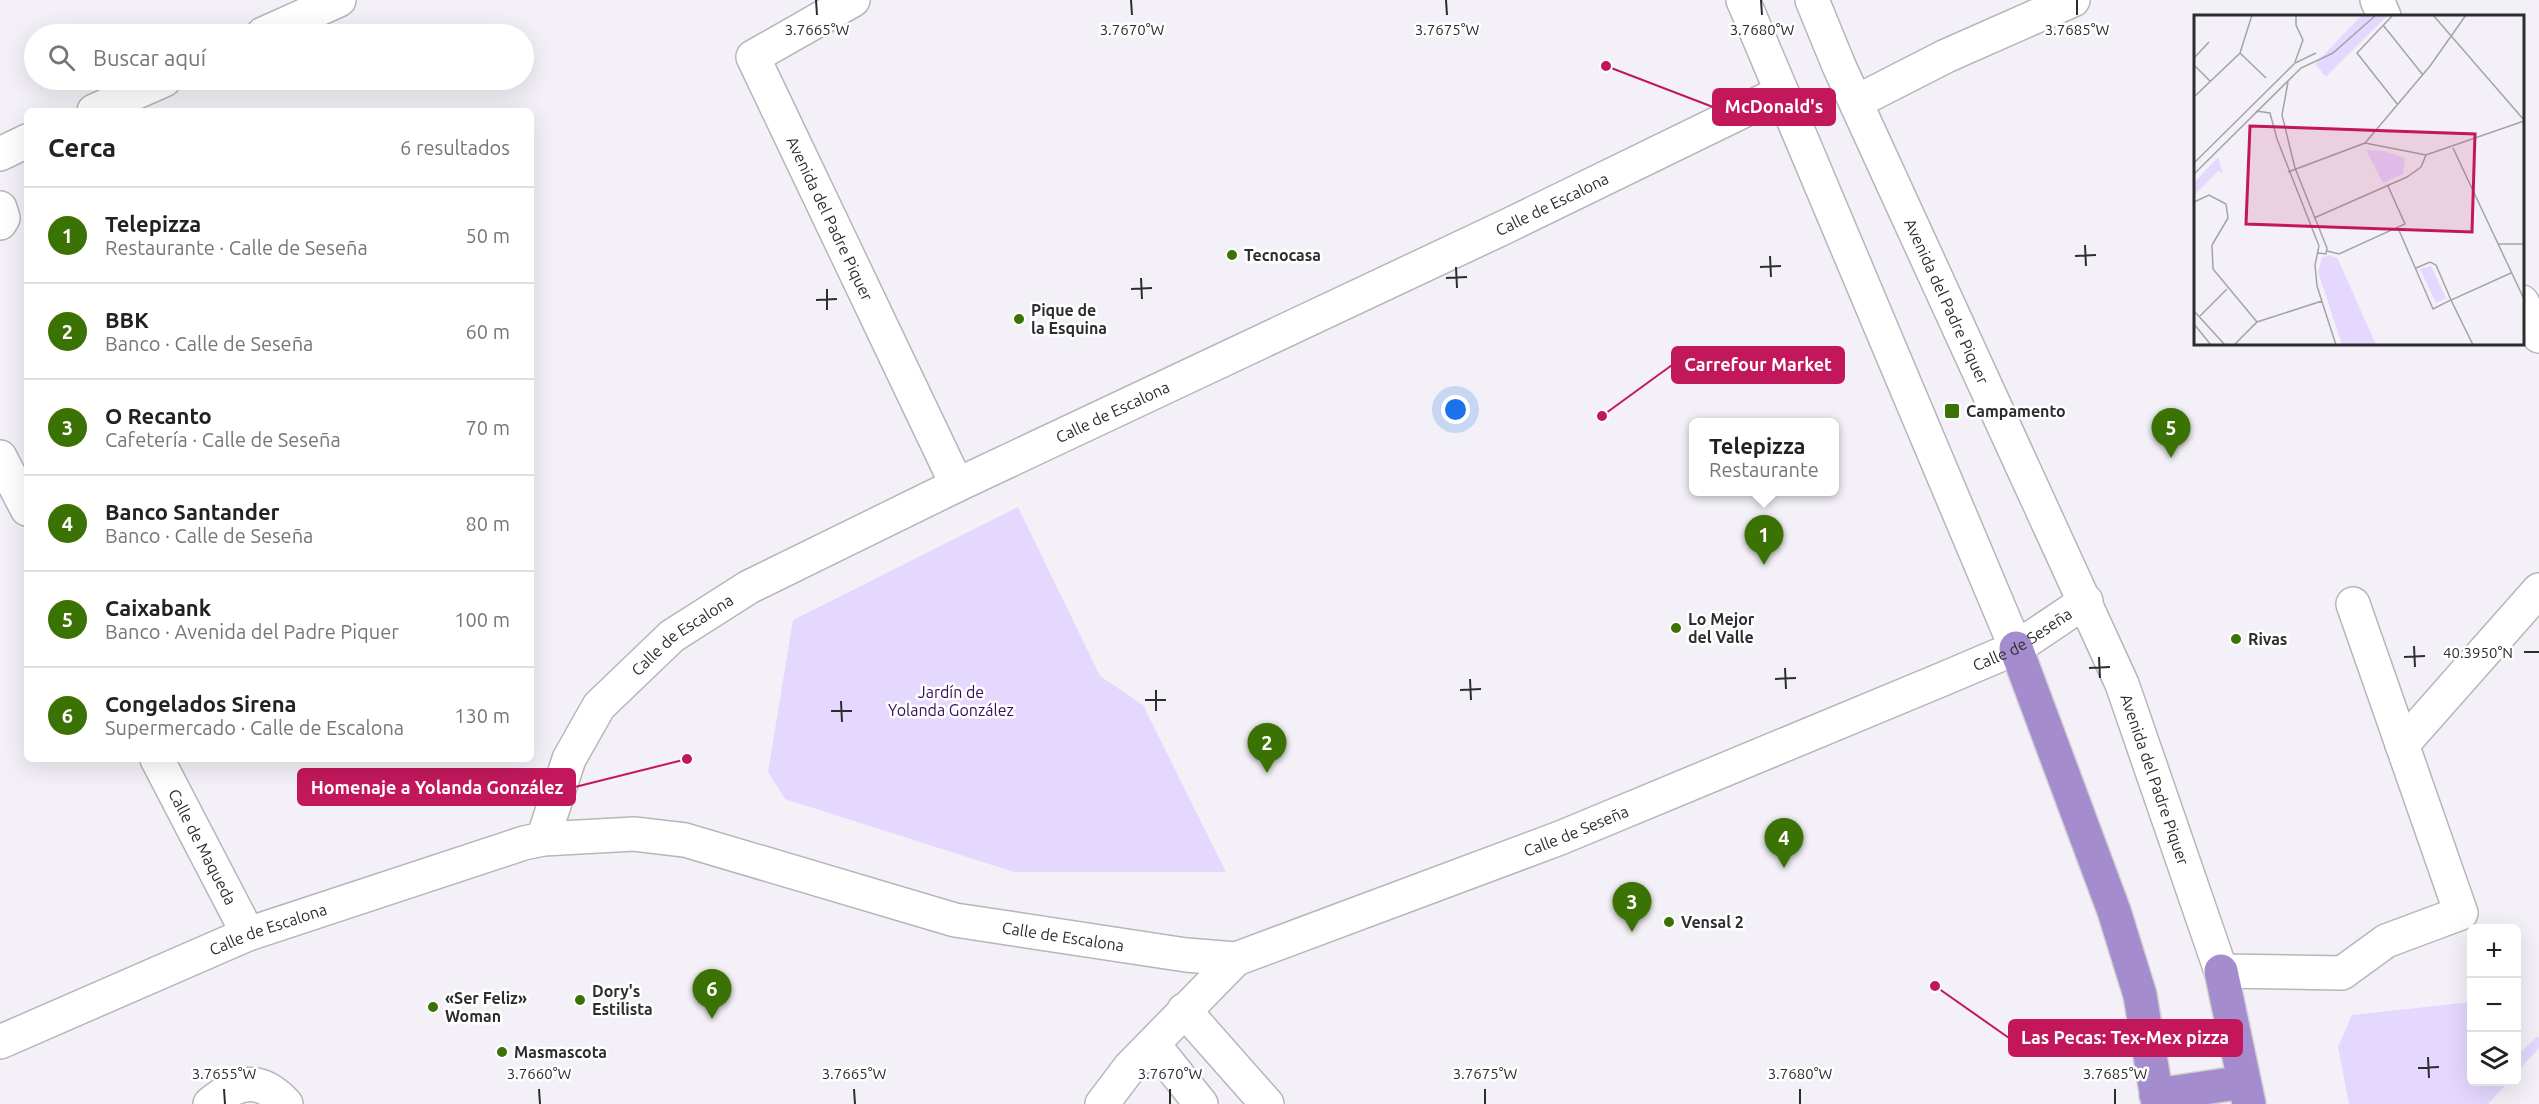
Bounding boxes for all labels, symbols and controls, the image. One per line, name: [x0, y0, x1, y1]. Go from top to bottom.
inset map: [2194, 15, 2524, 345]
text: 3.7665°W: [785, 21, 849, 38]
text: 3.7670°W: [1100, 21, 1164, 38]
text: 3.7675°W: [1415, 21, 1479, 38]
text: 3.7680°W: [1730, 21, 1794, 38]
text: 3.7685°W: [2045, 21, 2109, 38]
search box: [24, 24, 534, 90]
icon: search: [45, 41, 78, 74]
text: Buscar aquí: [93, 45, 206, 70]
callout: McDonald's: [1713, 89, 1835, 125]
text: McDonald's: [1725, 96, 1823, 116]
text: Cerca: [48, 133, 116, 162]
street label: Avenida del Padre Piquer: [783, 133, 877, 303]
text: 6 resultados: [400, 136, 510, 159]
street label: Calle de Escalona: [1493, 169, 1611, 239]
text: Telepizza: [105, 211, 201, 236]
street label: Avenida del Padre Piquer: [1901, 216, 1992, 387]
text: 1: [62, 224, 73, 247]
text: 50 m: [466, 224, 510, 247]
text: Restaurante · Calle de Seseña: [105, 236, 368, 259]
place label: Tecnocasa: [1244, 246, 1321, 264]
marker: Tecnocasa: [1225, 248, 1239, 262]
place label: Pique de la Esquina: [1031, 301, 1107, 337]
text: BBK: [105, 307, 149, 332]
marker: Pique de la Esquina: [1012, 312, 1026, 326]
text: 2: [62, 320, 73, 343]
text: 60 m: [466, 320, 510, 343]
text: Banco · Calle de Seseña: [105, 332, 313, 355]
callout: Carrefour Market: [1672, 347, 1844, 383]
text: Carrefour Market: [1684, 354, 1832, 374]
street label: Calle de Escalona: [1053, 377, 1172, 446]
your location: [1441, 395, 1470, 424]
marker: Campamento: [1943, 402, 1961, 420]
place label: Campamento: [1966, 402, 2066, 420]
text: O Recanto: [105, 403, 212, 428]
pin: 5: [2152, 408, 2190, 458]
text: 3: [62, 416, 73, 439]
text: 70 m: [466, 416, 510, 439]
popup: [1689, 418, 1839, 496]
text: Cafetería · Calle de Seseña: [105, 428, 341, 451]
text: Telepizza: [1709, 433, 1805, 458]
text: Restaurante: [1709, 458, 1819, 481]
text: Banco Santander: [105, 499, 280, 524]
text: 4: [62, 512, 73, 535]
text: 80 m: [466, 512, 510, 535]
pin: 1: [1744, 516, 1784, 565]
text: Banco · Calle de Seseña: [105, 524, 313, 547]
street label: Calle de Escalona: [628, 591, 736, 679]
text: Caixabank: [105, 595, 211, 620]
street label: Calle de Seseña: [1970, 604, 2075, 674]
text: 5: [62, 608, 73, 631]
text: 100 m: [454, 608, 510, 631]
place label: Lo Mejor del Valle: [1688, 610, 1755, 646]
text: Banco · Avenida del Padre Piquer: [105, 620, 399, 643]
marker: Lo Mejor del Valle: [1669, 621, 1683, 635]
place label: Rivas: [2248, 630, 2287, 648]
marker: Rivas: [2229, 632, 2243, 646]
text: 40.3950°N: [2443, 644, 2513, 661]
park label: Jardín de Yolanda González: [888, 683, 1014, 719]
text: Congelados Sirena: [105, 691, 296, 716]
street label: Avenida del Padre Piquer: [2117, 692, 2193, 867]
text: 6: [62, 704, 73, 727]
text: 130 m: [454, 704, 510, 727]
text: Supermercado · Calle de Escalona: [105, 716, 404, 739]
pin: 2: [1248, 724, 1286, 773]
callout: Homenaje a Yolanda González: [298, 769, 575, 805]
text: Homenaje a Yolanda González: [311, 777, 564, 797]
street label: Calle de Maqueda: [165, 786, 240, 908]
street label: Calle de Seseña: [1521, 802, 1631, 860]
pin: 4: [1764, 818, 1804, 868]
pin: 3: [1612, 882, 1652, 932]
street label: Calle de Escalona: [207, 900, 329, 959]
place label: Vensal 2: [1681, 913, 1744, 931]
marker: Vensal 2: [1662, 915, 1676, 929]
street label: Calle de Escalona: [1001, 918, 1126, 955]
map controls: [2467, 924, 2521, 1086]
button: +: [2467, 924, 2521, 978]
pin: 6: [692, 970, 732, 1019]
button: −: [2467, 978, 2521, 1032]
place label: Dory's Estilista: [592, 982, 653, 1018]
place label: «Ser Feliz» Woman: [445, 989, 527, 1025]
marker: Dory's Estilista: [573, 993, 587, 1007]
marker: «Ser Feliz» Woman: [426, 1000, 440, 1014]
callout: Las Pecas: Tex-Mex pizza: [2009, 1020, 2242, 1056]
text: Las Pecas: Tex-Mex pizza: [2021, 1027, 2229, 1047]
button: layers: [2467, 1032, 2521, 1086]
place label: Masmascota: [514, 1043, 607, 1061]
marker: Masmascota: [495, 1045, 509, 1059]
text: 3.7655°W: [192, 1065, 256, 1082]
text: 3.7660°W: [507, 1065, 571, 1082]
text: 3.7665°W: [822, 1065, 886, 1082]
text: 3.7670°W: [1138, 1065, 1202, 1082]
text: 3.7675°W: [1453, 1065, 1517, 1082]
text: 3.7680°W: [1768, 1065, 1832, 1082]
text: 3.7685°W: [2083, 1065, 2147, 1082]

